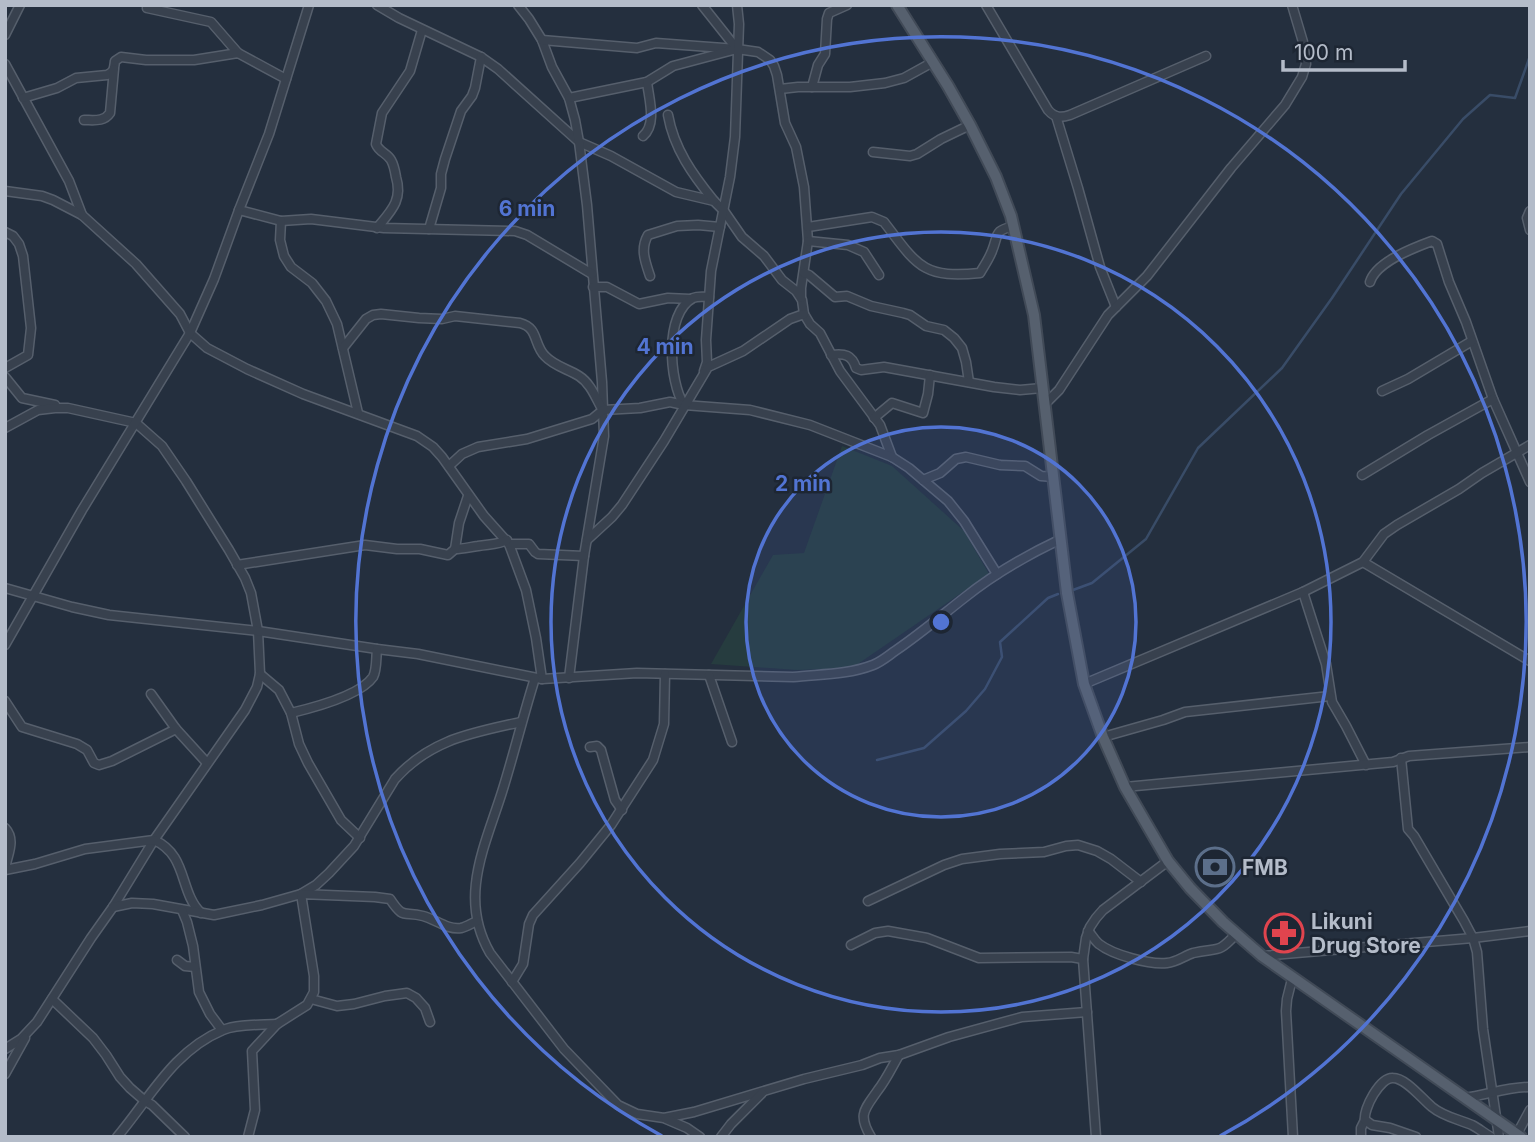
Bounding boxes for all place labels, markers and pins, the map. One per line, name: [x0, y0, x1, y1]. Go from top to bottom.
centre of rings: [929, 610, 953, 634]
bank icon: FMB: [1194, 846, 1236, 888]
place label: FMB: [1242, 855, 1288, 880]
place label: Likuni Drug Store: [1311, 909, 1421, 958]
pharmacy icon: Likuni Drug Store: [1263, 912, 1305, 954]

